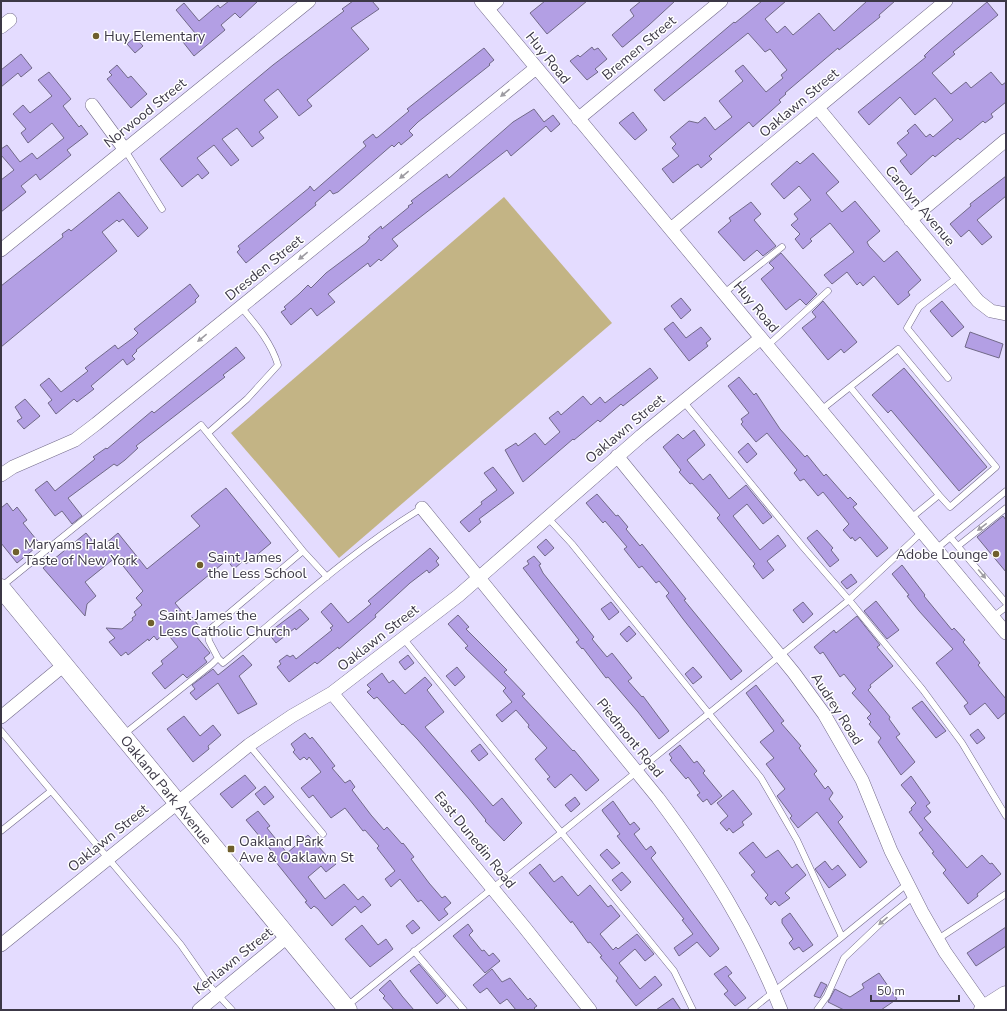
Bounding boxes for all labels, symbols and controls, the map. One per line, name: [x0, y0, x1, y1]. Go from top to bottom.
street label: Bremen Street: [598, 11, 680, 85]
place label: Huy Elementary: [104, 27, 206, 46]
street label: Huy Road: [521, 28, 575, 88]
marker: Huy Elementary: [91, 31, 101, 41]
street label: Oaklawn Street: [755, 64, 843, 142]
street label: Norwood Street: [100, 74, 190, 152]
one-way arrow: [500, 88, 511, 97]
street label: Carolyn Avenue: [881, 162, 959, 250]
one-way arrow: [399, 170, 410, 179]
street label: Dresden Street: [221, 231, 307, 305]
one-way arrow: [298, 252, 309, 261]
street label: Huy Road: [729, 277, 783, 337]
one-way arrow: [197, 334, 208, 342]
street label: Oaklawn Street: [581, 390, 669, 468]
one-way arrow: [976, 522, 987, 531]
place label: Maryams Halal Taste of New York: [24, 535, 138, 570]
place label: Adobe Lounge: [896, 545, 988, 564]
marker: Maryams Halal Taste of New York: [11, 547, 21, 557]
place label: Saint James the Less School: [208, 548, 308, 583]
marker: Adobe Lounge: [991, 549, 1001, 559]
marker: Saint James the Less School: [195, 560, 205, 570]
one-way arrow: [977, 569, 986, 579]
street label: Oaklawn Street: [333, 600, 423, 676]
place label: Saint James the Less Catholic Church: [159, 606, 290, 641]
marker: Saint James the Less Catholic Church: [146, 618, 156, 628]
street label: Audrey Road: [807, 669, 867, 749]
street label: Piedmont Road: [592, 695, 668, 781]
street label: Oakland Park Avenue: [116, 731, 216, 849]
street label: East Dunedin Road: [430, 787, 520, 893]
street label: Oaklawn Street: [64, 800, 152, 876]
place label: Oakland Park Ave & Oaklawn St: [239, 832, 354, 867]
marker: Oakland Park Ave & Oaklawn St: [226, 844, 236, 854]
one-way arrow: [878, 916, 888, 926]
street label: Kenlawn Street: [189, 923, 277, 999]
scale bar: [871, 977, 959, 1003]
text: 50 m: [877, 983, 905, 999]

